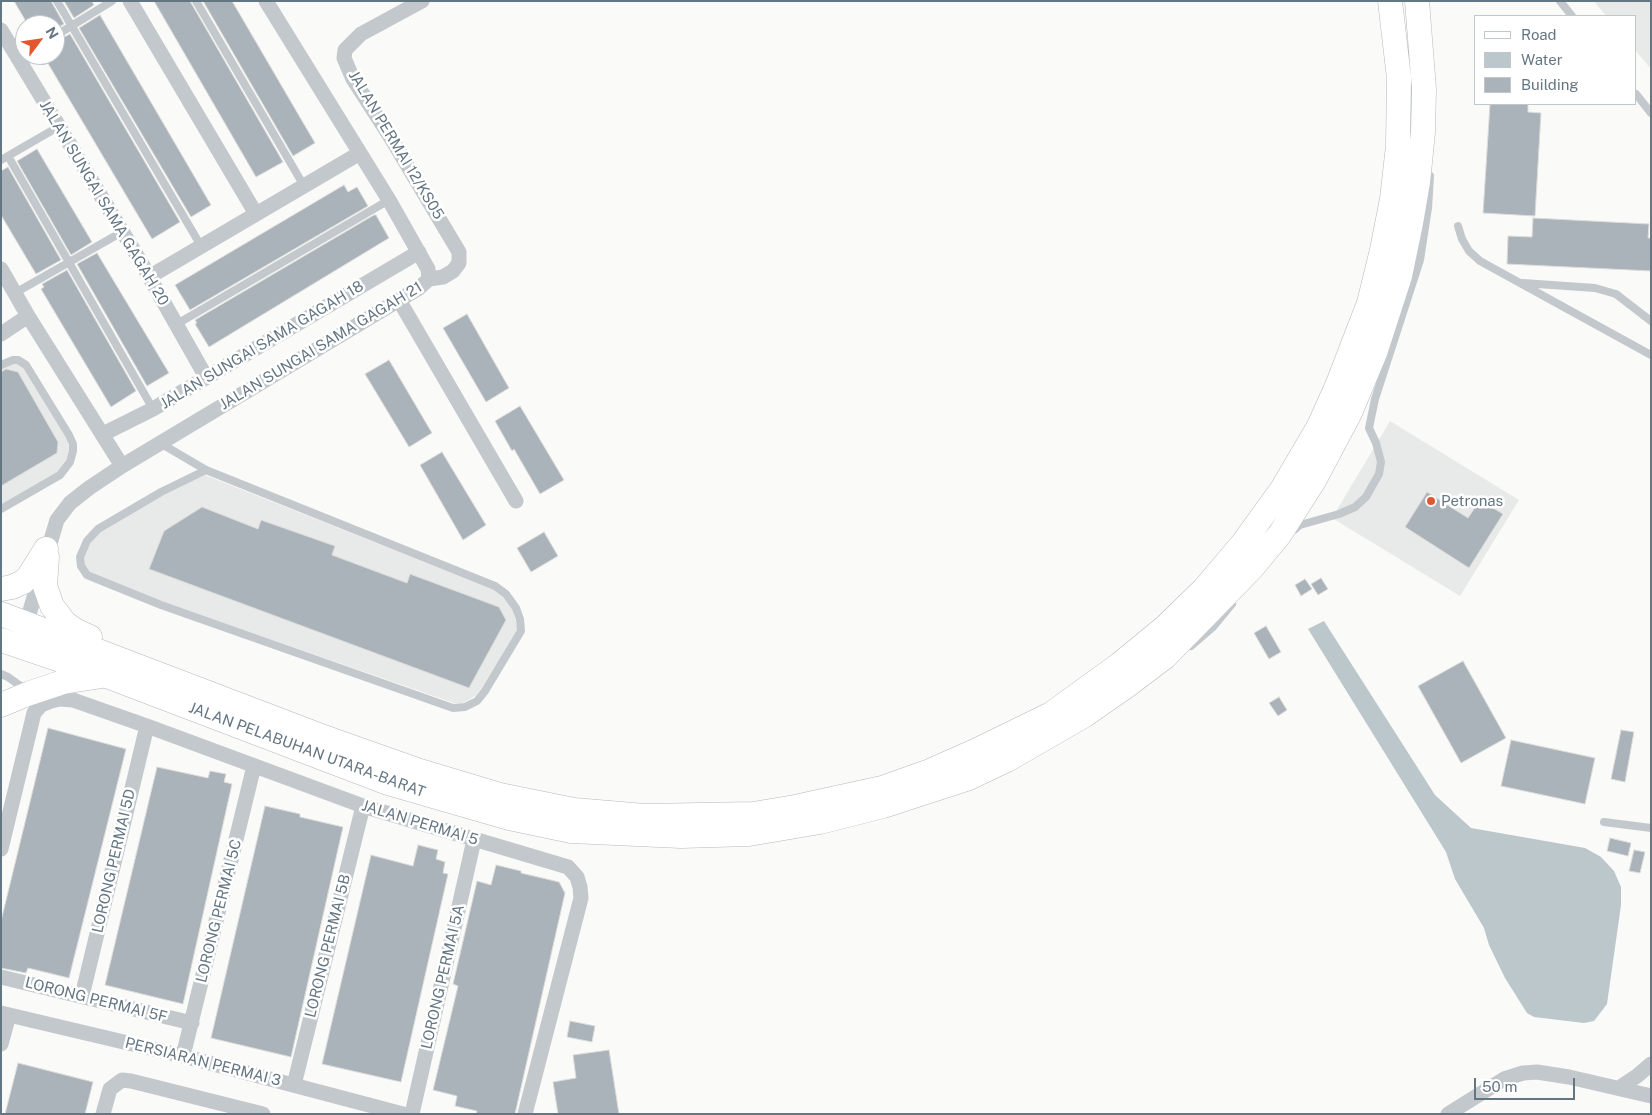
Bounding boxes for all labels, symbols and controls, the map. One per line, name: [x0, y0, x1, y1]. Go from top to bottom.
north arrow: [15, 15, 65, 65]
legend: [1474, 15, 1637, 105]
text: N: [42, 24, 62, 42]
text: Road: [1521, 26, 1557, 43]
text: Water: [1521, 51, 1563, 68]
street label: JALAN PERMAI 12/KS05: [344, 67, 448, 223]
text: Building: [1521, 76, 1579, 93]
street label: JALAN SUNGAI SAMA GAGAH 20: [35, 97, 173, 309]
street label: JALAN SUNGAI SAMA GAGAH 18: [157, 277, 367, 413]
street label: JALAN SUNGAI SAMA GAGAH 21: [217, 278, 425, 414]
place label: Petronas: [1441, 492, 1503, 510]
marker: Petronas: [1425, 495, 1437, 507]
street label: JALAN PELABUHAN UTARA-BARAT: [186, 699, 428, 801]
street label: LORONG PERMAI 5D: [89, 787, 139, 935]
street label: JALAN PERMAI 5: [360, 797, 480, 849]
street label: LORONG PERMAI 5C: [192, 837, 246, 985]
street label: LORONG PERMAI 5B: [301, 873, 355, 1019]
street label: LORONG PERMAI 5A: [418, 903, 468, 1051]
street label: LORONG PERMAI 5F: [23, 974, 169, 1026]
street label: PERSIARAN PERMAI 3: [123, 1034, 283, 1090]
scale bar: [1477, 1068, 1578, 1100]
text: 50 m: [1482, 1078, 1517, 1095]

